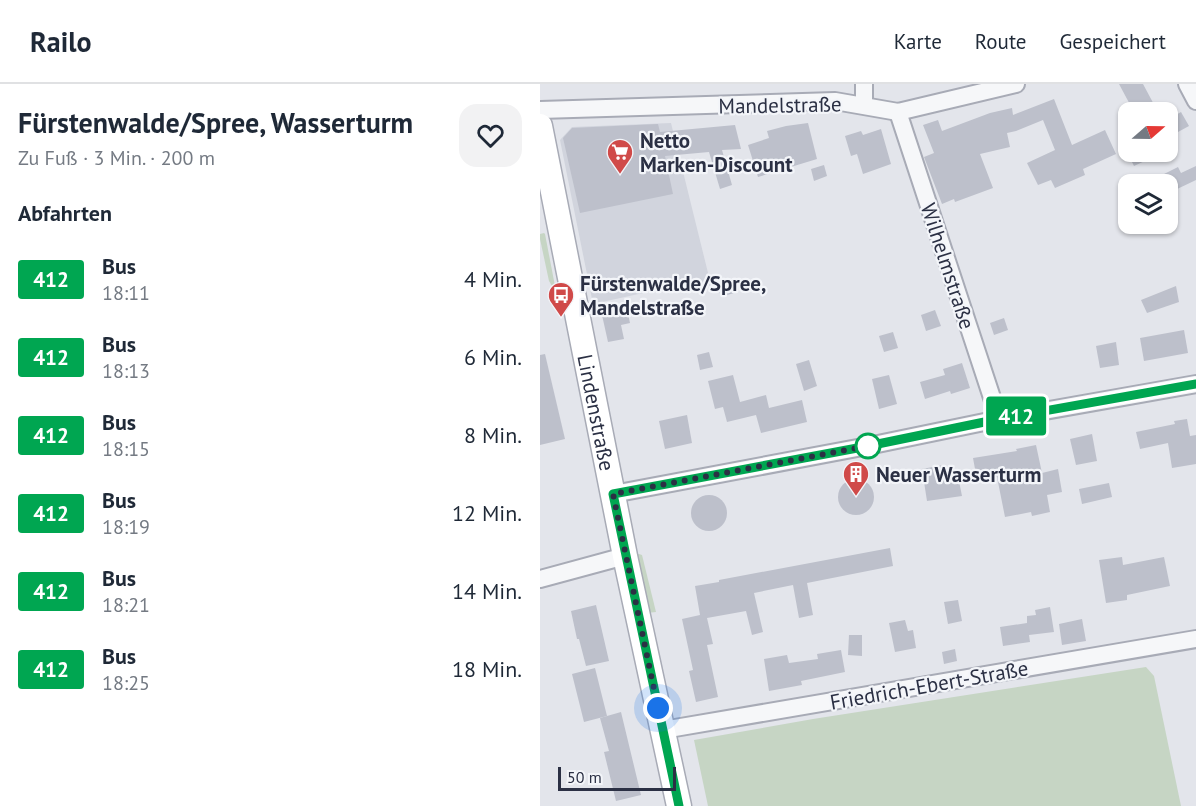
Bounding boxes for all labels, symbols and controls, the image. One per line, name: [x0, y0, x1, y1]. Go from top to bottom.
text: Railo: [30, 23, 92, 60]
text: Karte: [894, 28, 942, 55]
text: Route: [975, 28, 1026, 55]
text: Gespeichert: [1059, 28, 1166, 55]
street label: Mandelstraße: [718, 90, 842, 120]
north arrow: [1118, 102, 1178, 162]
map controls: [1118, 102, 1178, 234]
text: Fürstenwalde/Spree, Wasserturm: [18, 104, 413, 141]
button: heart: [459, 104, 522, 167]
place label: Netto Marken-Discount: [640, 127, 793, 178]
supermarket icon: Netto Marken-Discount: [605, 137, 635, 175]
text: Zu Fuß · 3 Min. · 200 m: [18, 145, 215, 171]
button: layers: [1118, 174, 1178, 234]
text: Abfahrten: [18, 199, 112, 227]
street label: Wilhelmstraße: [915, 199, 981, 333]
text: Bus: [102, 252, 136, 280]
text: 4 Min.: [464, 265, 522, 293]
text: 412: [33, 266, 69, 293]
place label: Fürstenwalde/Spree, Mandelstraße: [580, 270, 766, 321]
text: 18:11: [102, 280, 150, 306]
bus stop icon: Fürstenwalde/Spree, Mandelstraße: [546, 280, 576, 318]
text: Bus: [102, 330, 136, 358]
text: 6 Min.: [464, 343, 522, 371]
text: 412: [33, 344, 69, 371]
street label: Lindenstraße: [572, 352, 621, 473]
text: 18:13: [102, 358, 150, 384]
line badge: 412: [982, 396, 1050, 436]
text: 412: [998, 403, 1034, 430]
text: Bus: [102, 408, 136, 436]
text: 8 Min.: [464, 421, 522, 449]
text: 412: [33, 422, 69, 449]
unlabelled marker: [855, 433, 881, 459]
text: 18:15: [102, 436, 150, 462]
building icon: Neuer Wasserturm: [841, 459, 871, 497]
place label: Neuer Wasserturm: [876, 461, 1041, 488]
text: Bus: [102, 486, 136, 514]
text: 12 Min.: [452, 499, 522, 527]
text: 412: [33, 500, 69, 527]
text: 18:19: [102, 514, 150, 540]
text: Bus: [102, 564, 136, 592]
text: 14 Min.: [452, 577, 522, 605]
text: 412: [33, 578, 69, 605]
text: 18:21: [102, 592, 150, 618]
text: Bus: [102, 642, 136, 670]
street label: Friedrich-Ebert-Straße: [828, 654, 1030, 716]
text: 18 Min.: [452, 655, 522, 683]
text: 412: [33, 656, 69, 683]
text: 18:25: [102, 670, 150, 696]
your location: [643, 693, 673, 723]
scale bar: [558, 764, 676, 792]
text: 50 m: [567, 767, 602, 787]

